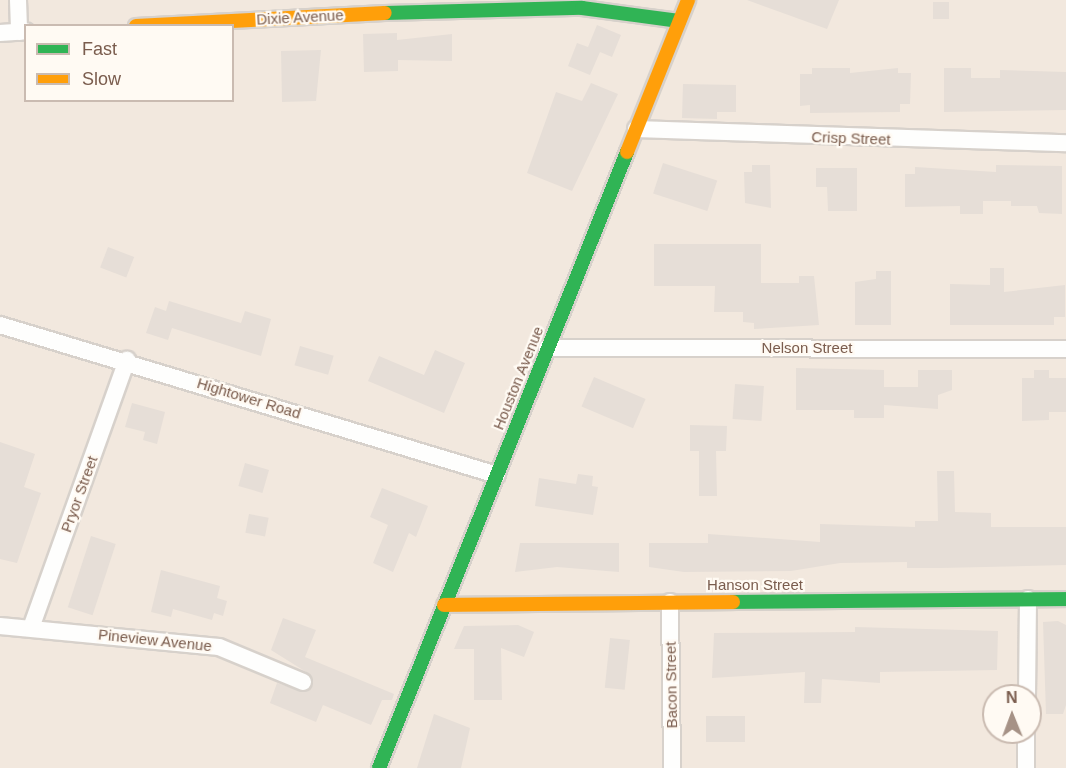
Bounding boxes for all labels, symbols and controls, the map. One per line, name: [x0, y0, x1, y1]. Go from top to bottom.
street label: Dixie Avenue: [256, 6, 344, 28]
legend: [24, 24, 234, 102]
text: Fast: [82, 39, 117, 59]
text: Slow: [82, 69, 121, 89]
street label: Crisp Street: [811, 128, 891, 148]
street label: Houston Avenue: [489, 323, 547, 433]
street label: Nelson Street: [762, 339, 852, 357]
street label: Hightower Road: [195, 374, 303, 422]
street label: Pryor Street: [57, 453, 101, 535]
street label: Hanson Street: [707, 576, 803, 594]
street label: Pineview Avenue: [97, 625, 213, 655]
street label: Bacon Street: [661, 641, 681, 729]
north arrow: [982, 684, 1042, 744]
text: N: [1006, 689, 1018, 706]

